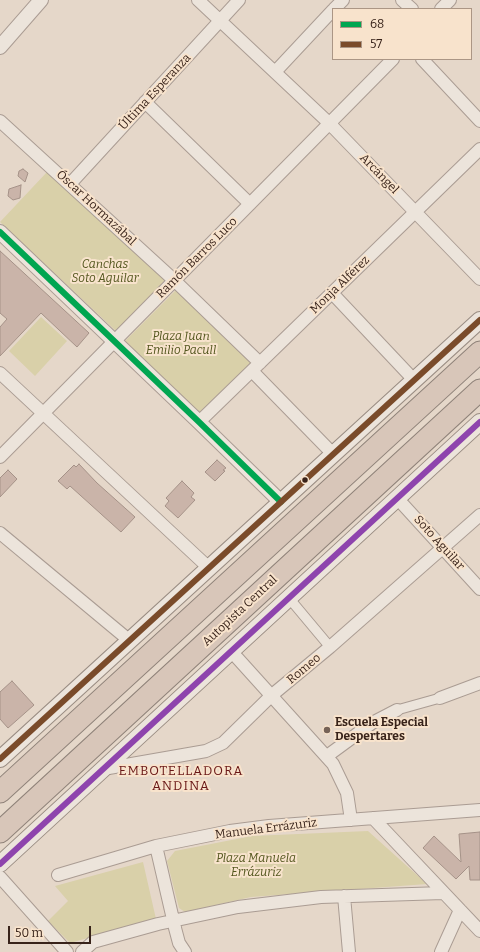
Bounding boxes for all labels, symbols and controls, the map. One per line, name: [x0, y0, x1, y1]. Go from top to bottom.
legend: [332, 8, 472, 60]
text: 68: [370, 17, 384, 31]
text: 57: [370, 37, 382, 51]
street label: Última Esperanza: [116, 51, 194, 133]
street label: Arcángel: [356, 151, 402, 197]
street label: Óscar Hormazábal: [53, 167, 139, 249]
street label: Ramón Barros Luco: [154, 215, 240, 301]
street label: Monja Alférez: [307, 253, 373, 317]
park label: Canchas Soto Aguilar: [71, 258, 139, 286]
park label: Plaza Juan Emilio Pacull: [146, 330, 216, 358]
unlabelled marker: [300, 475, 310, 485]
street label: Soto Aguilar: [411, 513, 467, 573]
street label: Autopista Central: [200, 573, 280, 649]
street label: Romeo: [284, 651, 324, 687]
place label: Escuela Especial Despertares: [335, 716, 428, 744]
marker: Escuela Especial Despertares: [322, 725, 332, 735]
district label: EMBOTELLADORA ANDINA: [118, 763, 244, 794]
street label: Manuela Errázuriz: [214, 816, 318, 842]
park label: Plaza Manuela Errázuriz: [216, 852, 296, 880]
scale bar: [10, 918, 93, 944]
text: 50 m: [15, 926, 43, 940]

